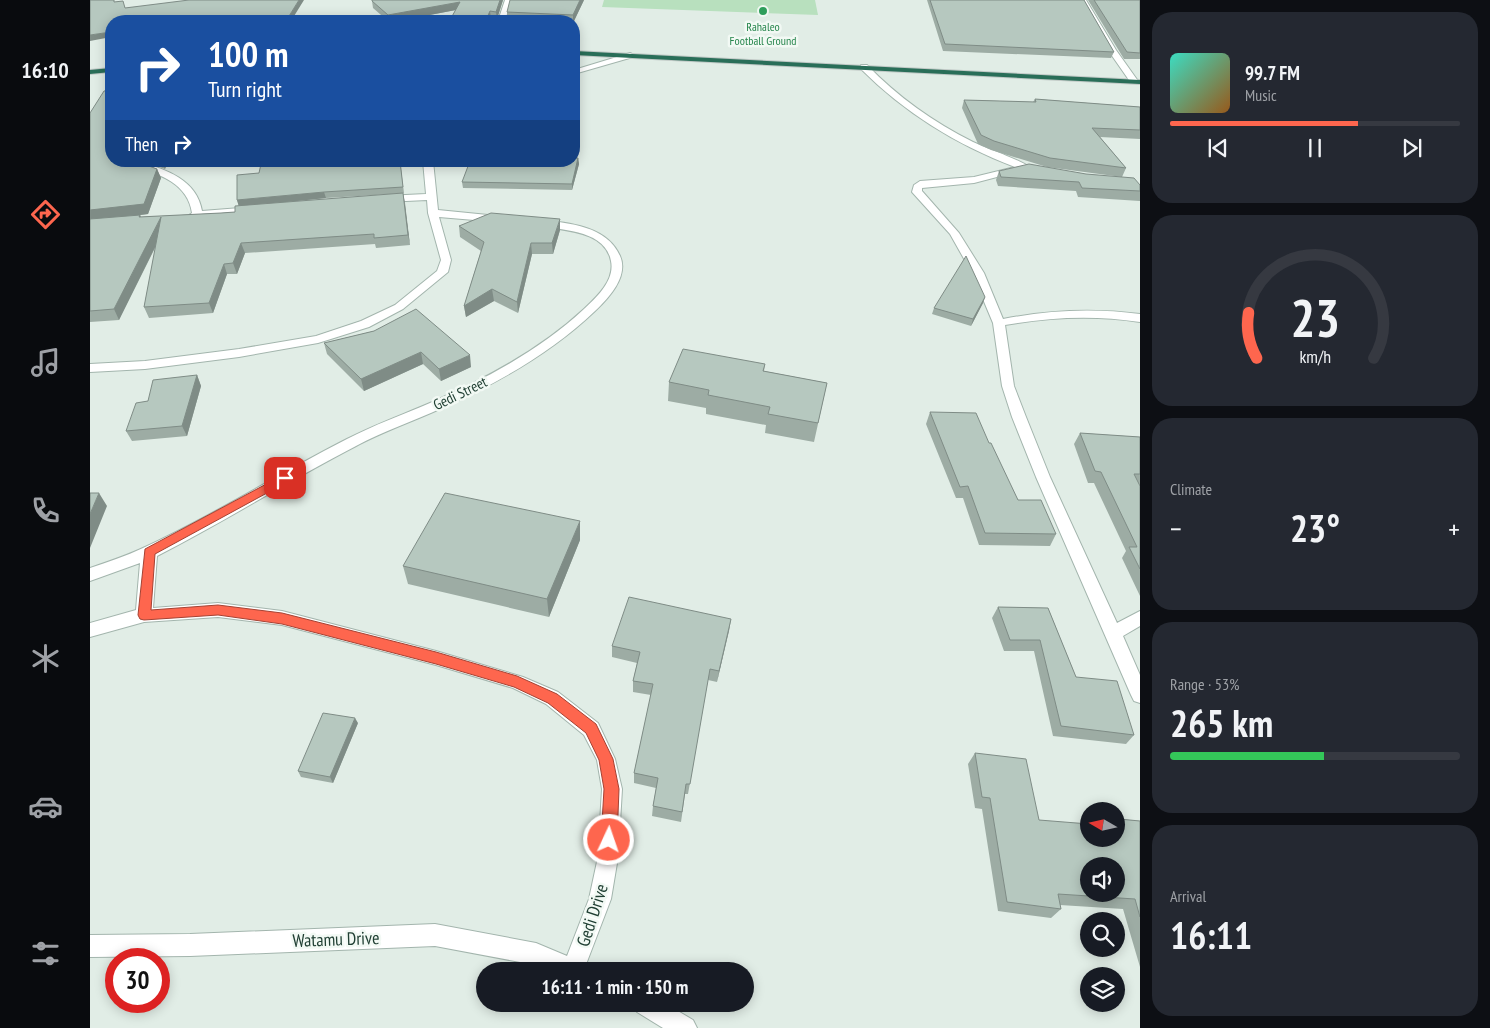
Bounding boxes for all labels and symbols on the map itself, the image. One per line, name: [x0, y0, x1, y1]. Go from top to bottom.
marker: Rahaleo Football Ground: [757, 5, 769, 17]
place label: Rahaleo Football Ground: [730, 19, 796, 48]
street label: Gedi Street: [430, 372, 490, 414]
pin: [264, 457, 306, 499]
north arrow: [1080, 802, 1125, 848]
position arrow: [582, 813, 634, 865]
street label: Gedi Drive: [571, 881, 613, 949]
street label: Watamu Drive: [292, 926, 380, 952]
speed limit sign: 30: [105, 948, 170, 1013]

